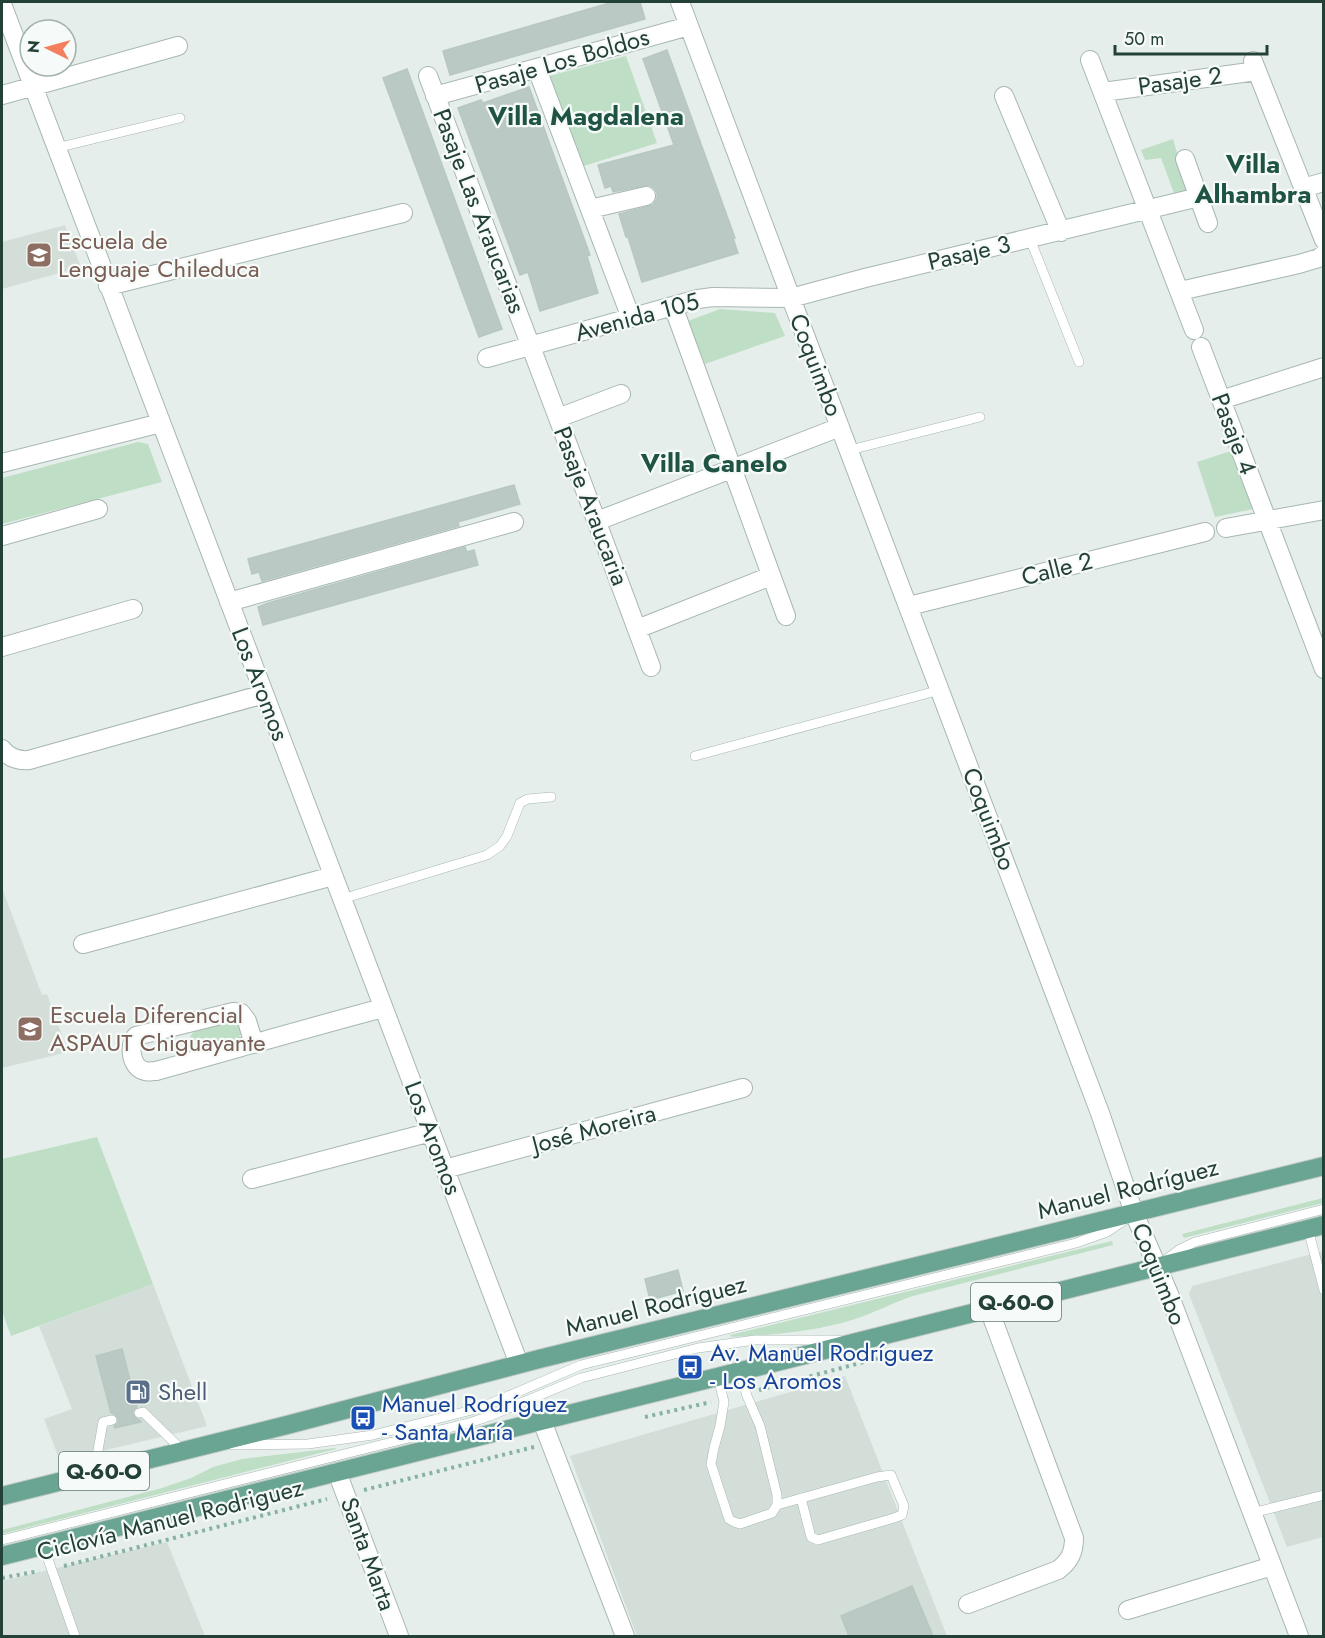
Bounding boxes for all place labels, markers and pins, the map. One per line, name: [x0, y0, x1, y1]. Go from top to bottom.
place label: Escuela de Lenguaje Chileduca: [58, 223, 260, 286]
school or university icon: Escuela de Lenguaje Chileduca: [24, 240, 54, 270]
place label: Escuela Diferencial ASPAUT Chiguayante: [50, 997, 266, 1060]
school or university icon: Escuela Diferencial ASPAUT Chiguayante: [15, 1014, 45, 1044]
place label: Av. Manuel Rodríguez - Los Aromos: [710, 1335, 933, 1398]
bus stop icon: Av. Manuel Rodríguez - Los Aromos: [675, 1352, 705, 1382]
place label: Shell: [158, 1374, 207, 1409]
fuel station icon: Shell: [123, 1377, 153, 1407]
place label: Manuel Rodríguez - Santa María: [382, 1386, 567, 1449]
bus stop icon: Manuel Rodríguez - Santa María: [348, 1403, 378, 1433]

